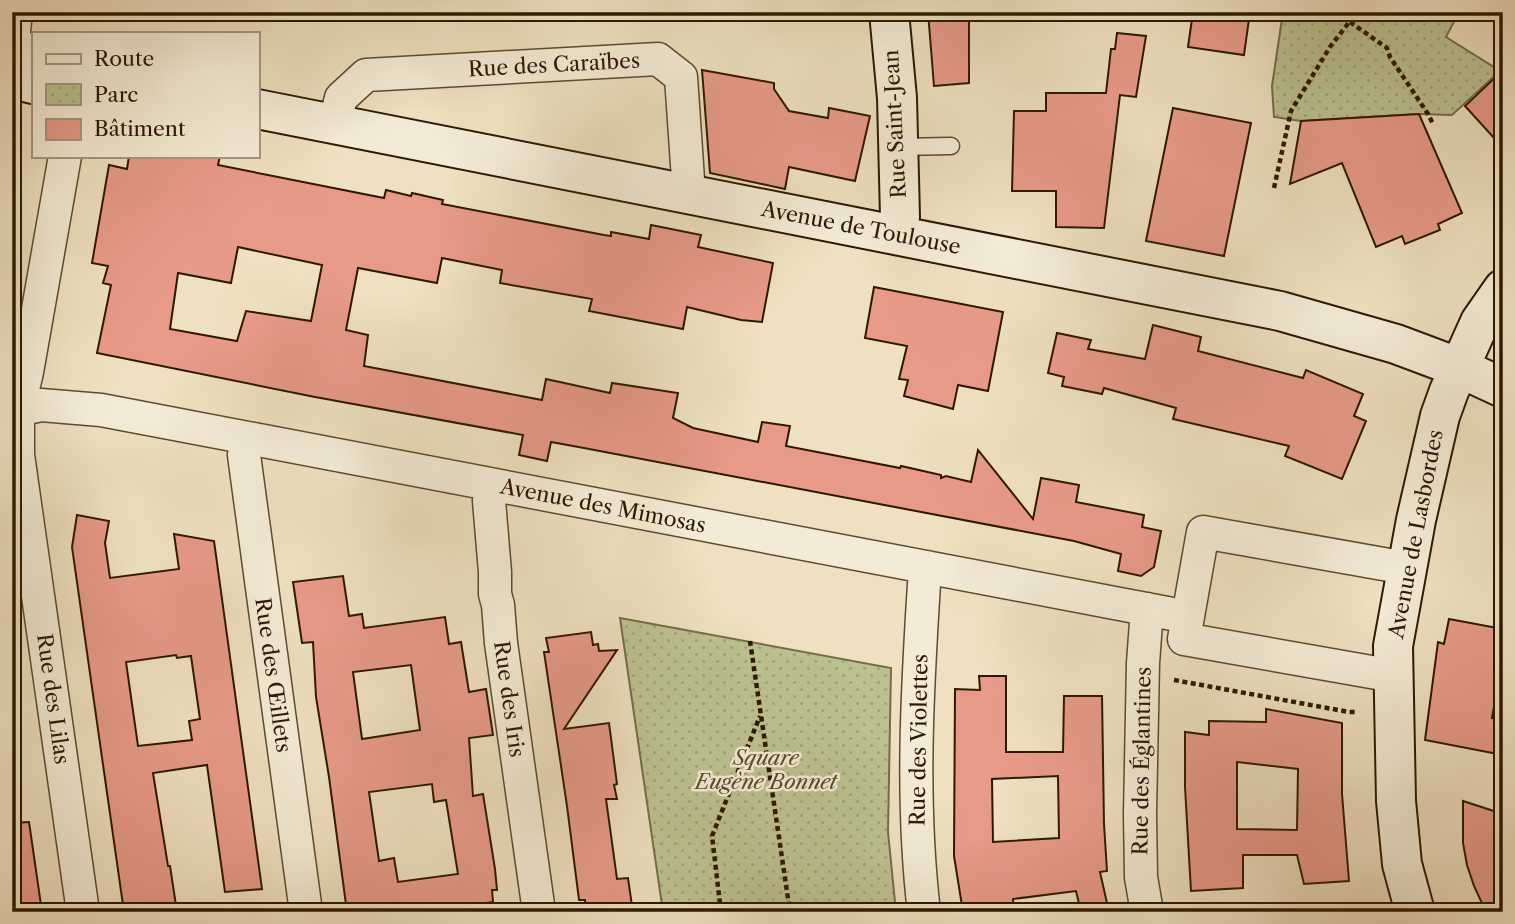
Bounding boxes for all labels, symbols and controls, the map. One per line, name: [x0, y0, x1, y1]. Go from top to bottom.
legend: [32, 32, 259, 158]
text: Route: [94, 46, 154, 71]
street label: Rue des Caraïbes: [467, 48, 641, 81]
street label: Rue Saint-Jean: [878, 49, 911, 199]
text: Parc: [94, 82, 138, 107]
text: Bâtiment: [94, 116, 186, 141]
street label: Avenue de Toulouse: [758, 196, 963, 259]
street label: Avenue de Lasbordes: [1383, 427, 1448, 641]
street label: Avenue des Mimosas: [497, 473, 708, 538]
street label: Rue des Œillets: [250, 596, 297, 754]
street label: Rue des Lilas: [32, 632, 75, 766]
street label: Rue des Iris: [489, 639, 530, 759]
street label: Rue des Violettes: [904, 654, 933, 826]
street label: Rue des Églantines: [1127, 666, 1156, 856]
park label: Square Eugène Bonnet: [693, 745, 839, 794]

